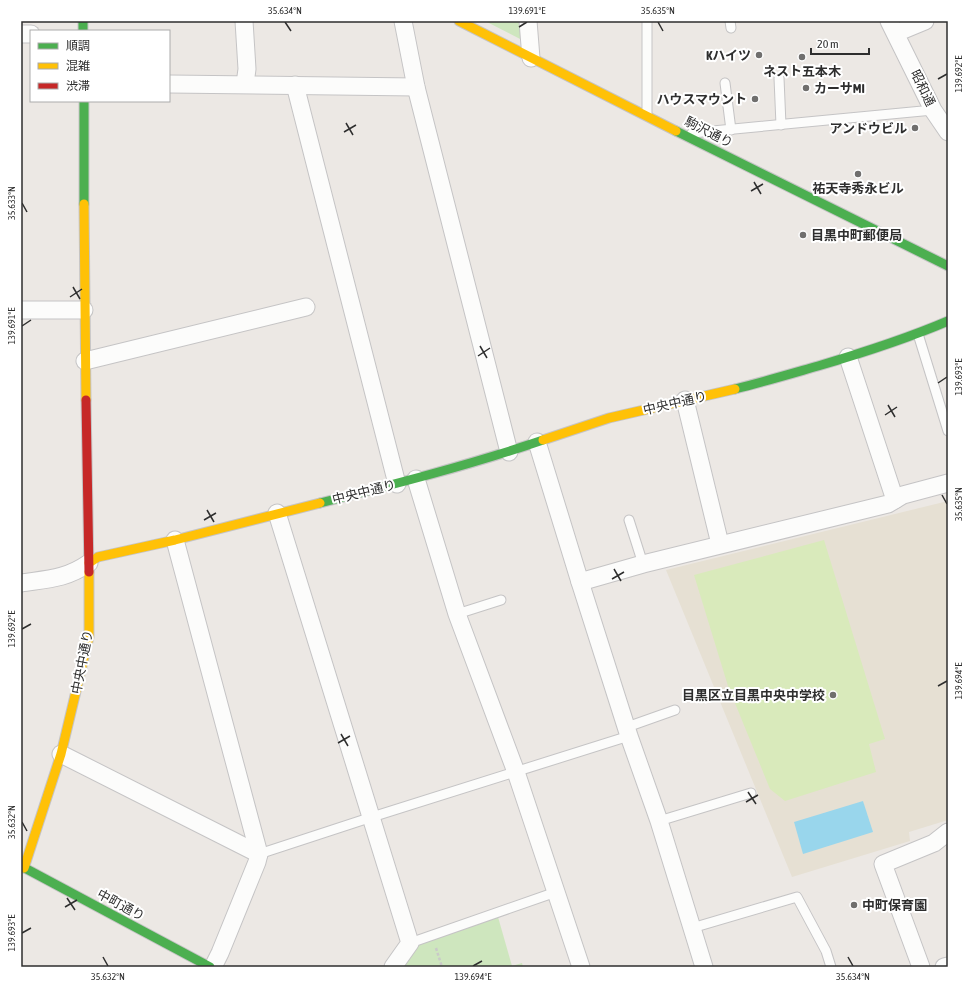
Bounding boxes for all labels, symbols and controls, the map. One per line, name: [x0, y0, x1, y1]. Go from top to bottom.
text: 35.634°N: [268, 5, 302, 16]
text: 139.691°E: [509, 5, 546, 16]
text: 35.635°N: [641, 5, 675, 16]
legend: [30, 30, 170, 102]
scale bar: [811, 30, 869, 56]
text: 20 m: [817, 37, 839, 51]
text: 順調: [66, 39, 90, 53]
place label: Kハイツ: [706, 48, 751, 63]
marker: Kハイツ: [754, 50, 764, 60]
marker: ネスト五本木: [797, 52, 807, 62]
text: 139.692°E: [953, 55, 964, 93]
text: 混雑: [66, 59, 90, 73]
place label: ネスト五本木: [763, 64, 842, 79]
street label: 昭和通: [908, 67, 938, 109]
text: 渋滞: [66, 79, 90, 93]
place label: カーサMI: [814, 81, 865, 96]
marker: カーサMI: [801, 83, 811, 93]
place label: ハウスマウント: [656, 92, 747, 107]
marker: ハウスマウント: [750, 94, 760, 104]
street label: 駒沢通り: [682, 114, 736, 150]
place label: アンドウビル: [830, 121, 907, 136]
marker: アンドウビル: [910, 123, 920, 133]
marker: 祐天寺秀永ビル: [853, 169, 863, 179]
place label: 祐天寺秀永ビル: [812, 181, 904, 196]
text: 35.633°N: [6, 186, 17, 220]
place label: 目黒中町郵便局: [811, 228, 902, 243]
marker: 目黒中町郵便局: [798, 230, 808, 240]
text: 139.691°E: [6, 307, 17, 345]
text: 139.693°E: [953, 358, 964, 396]
street label: 中央中通り: [642, 388, 708, 418]
street label: 中央中通り: [331, 477, 397, 507]
text: 35.635°N: [953, 487, 964, 521]
text: 139.692°E: [6, 610, 17, 648]
street label: 中央中通り: [68, 629, 96, 695]
text: 139.694°E: [953, 662, 964, 700]
place label: 目黒区立目黒中央中学校: [682, 688, 825, 703]
marker: 目黒区立目黒中央中学校: [828, 690, 838, 700]
text: 35.632°N: [6, 805, 17, 839]
street label: 中町通り: [95, 886, 147, 924]
place label: 中町保育園: [862, 898, 927, 913]
marker: 中町保育園: [849, 900, 859, 910]
text: 139.693°E: [6, 914, 17, 952]
text: 35.632°N: [91, 971, 125, 982]
text: 139.694°E: [455, 971, 492, 982]
text: 35.634°N: [836, 971, 870, 982]

